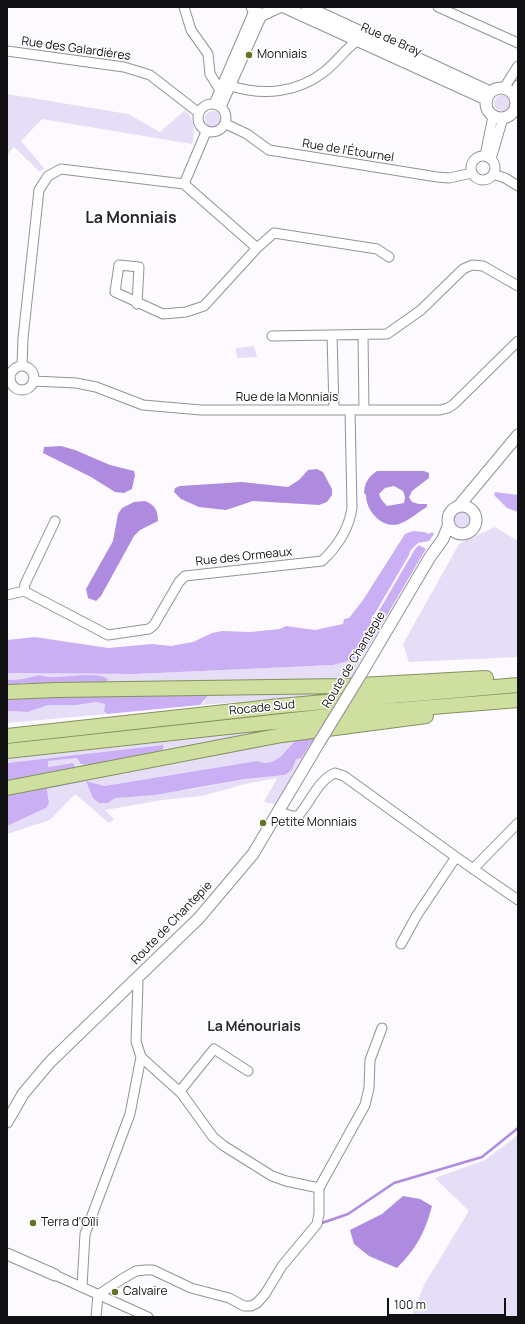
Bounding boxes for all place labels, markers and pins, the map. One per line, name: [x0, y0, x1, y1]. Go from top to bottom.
place label: Monniais: [257, 48, 307, 62]
marker: Monniais: [244, 50, 254, 60]
place label: Petite Monniais: [271, 816, 357, 830]
marker: Petite Monniais: [258, 818, 268, 828]
place label: Terra d'Oïli: [41, 1216, 98, 1230]
marker: Terra d'Oïli: [28, 1218, 38, 1228]
place label: Calvaire: [123, 1285, 167, 1299]
marker: Calvaire: [110, 1287, 120, 1297]

